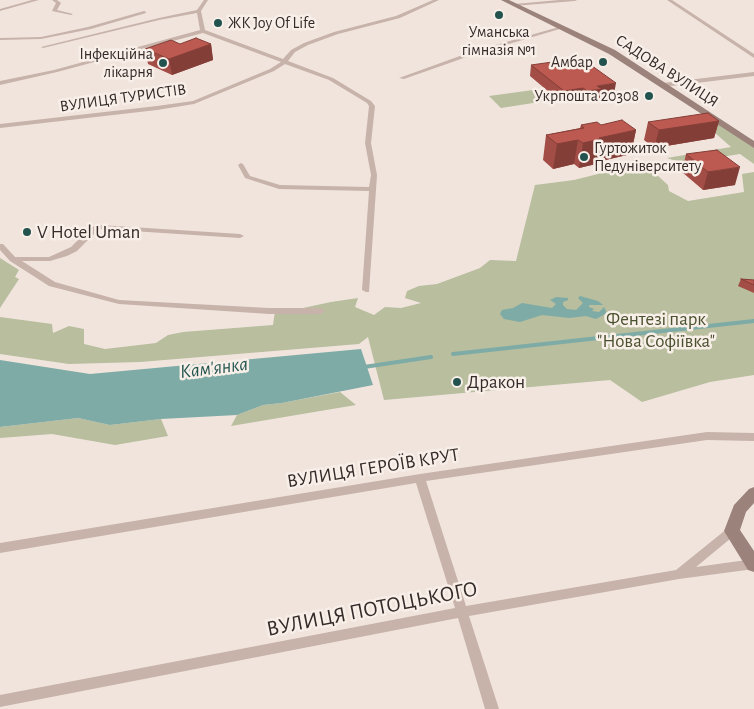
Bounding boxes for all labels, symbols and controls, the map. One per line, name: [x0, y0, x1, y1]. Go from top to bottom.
marker: Уманська гімназія №1: [493, 9, 505, 21]
place label: ЖК Joy Of Life: [228, 13, 315, 33]
marker: ЖК Joy Of Life: [212, 17, 224, 29]
place label: Уманська гімназія №1: [462, 22, 536, 60]
street label: САДОВА ВУЛИЦЯ: [612, 31, 722, 111]
place label: Інфекційна лікарня: [79, 44, 153, 82]
place label: Амбар: [551, 52, 593, 72]
marker: Амбар: [597, 56, 609, 68]
marker: Інфекційна лікарня: [157, 57, 169, 69]
street label: ВУЛИЦЯ ТУРИСТІВ: [59, 80, 187, 116]
place label: Укрпошта 20308: [534, 86, 639, 106]
marker: Укрпошта 20308: [643, 90, 655, 102]
place label: Гуртожиток Педуніверситету: [594, 138, 701, 176]
marker: Гуртожиток Педуніверситету: [578, 151, 590, 163]
place label: V Hotel Uman: [37, 221, 140, 243]
marker: V Hotel Uman: [21, 226, 33, 238]
park label: Фентезі парк "Нова Софіївка": [597, 308, 715, 352]
water label: Кам'янка: [179, 352, 249, 384]
place label: Дракон: [467, 371, 525, 393]
marker: Дракон: [451, 376, 463, 388]
street label: ВУЛИЦЯ ГЕРОЇВ КРУТ: [285, 443, 461, 493]
street label: ВУЛИЦЯ ПОТОЦЬКОГО: [264, 576, 480, 642]

